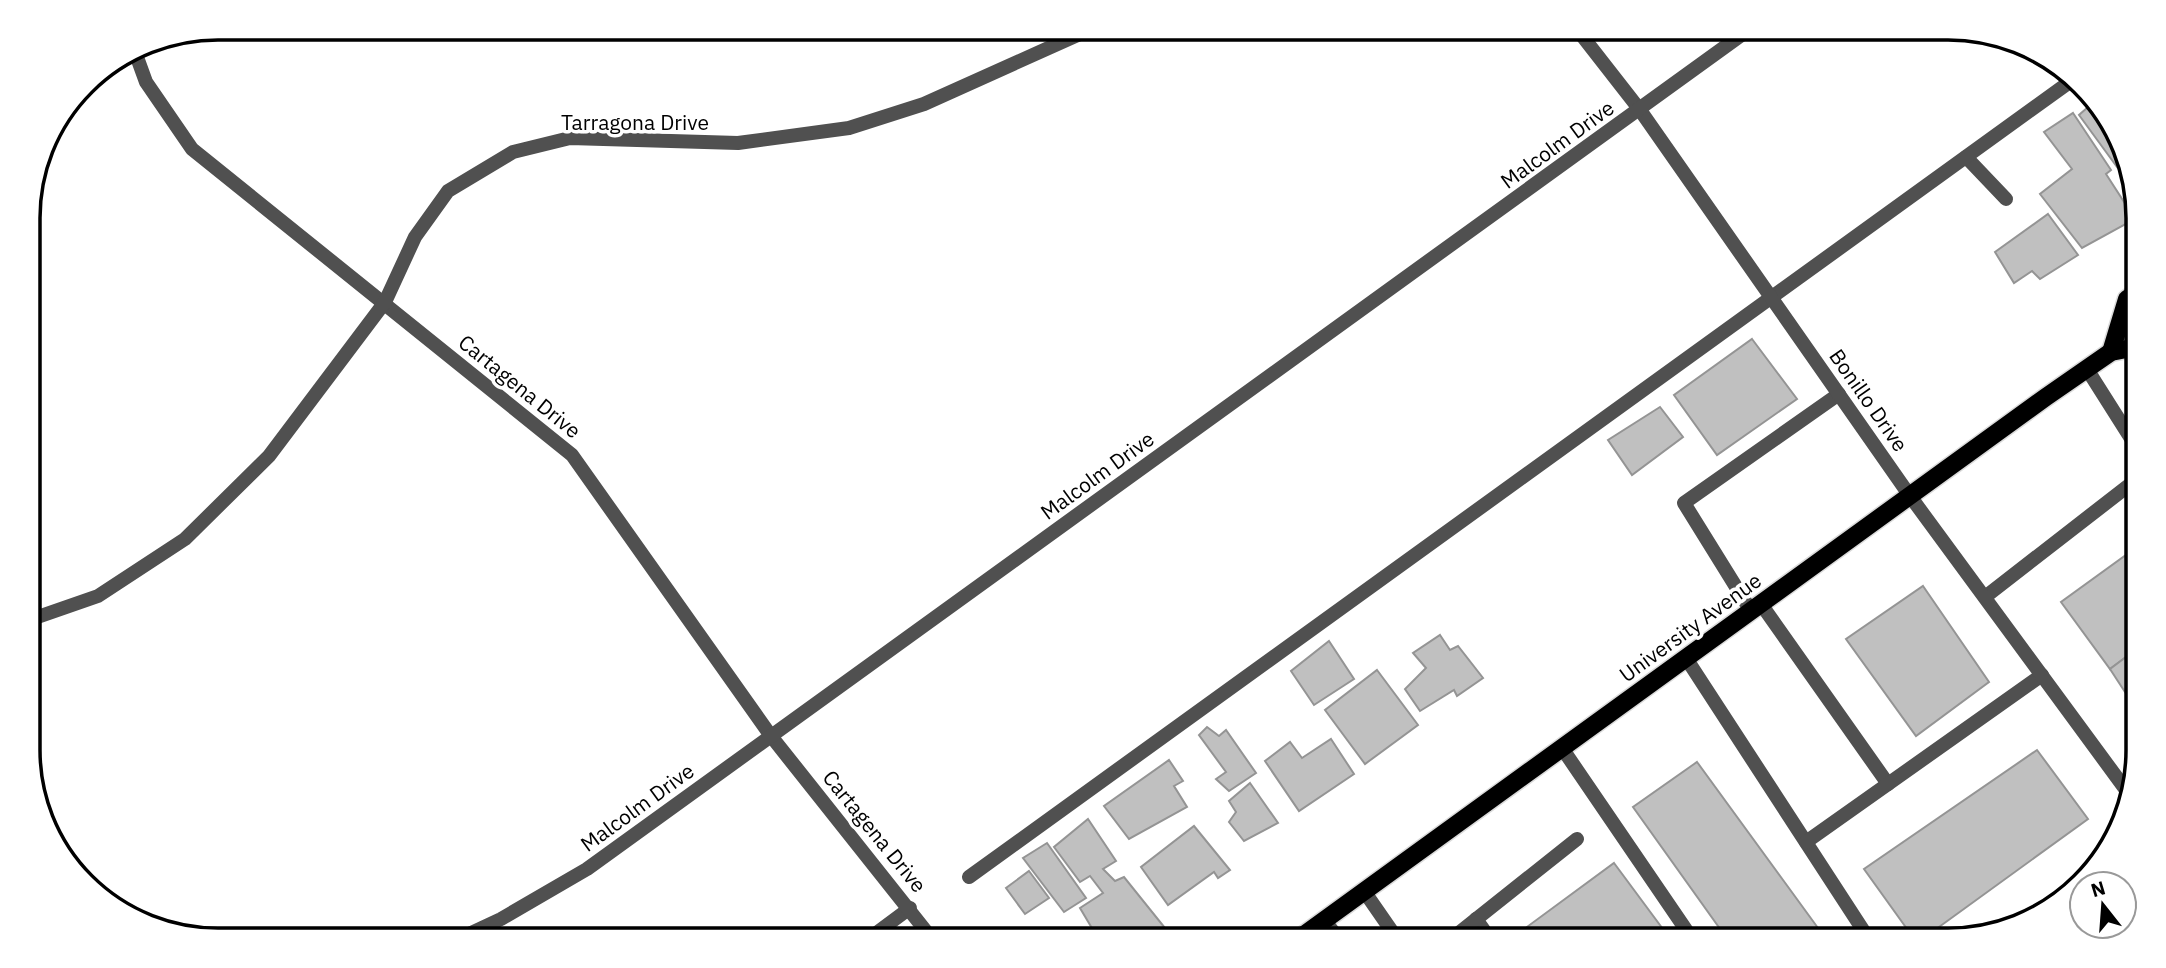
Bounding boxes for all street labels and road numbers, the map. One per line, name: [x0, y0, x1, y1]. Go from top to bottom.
street label: Malcolm Drive: [1495, 93, 1619, 195]
street label: Tarragona Drive: [561, 108, 709, 136]
street label: Cartagena Drive: [453, 328, 587, 444]
street label: Bonillo Drive: [1823, 343, 1915, 457]
street label: Malcolm Drive: [1035, 424, 1159, 526]
street label: University Avenue: [1613, 566, 1767, 688]
street label: Malcolm Drive: [575, 756, 699, 858]
street label: Cartagena Drive: [817, 764, 933, 898]

